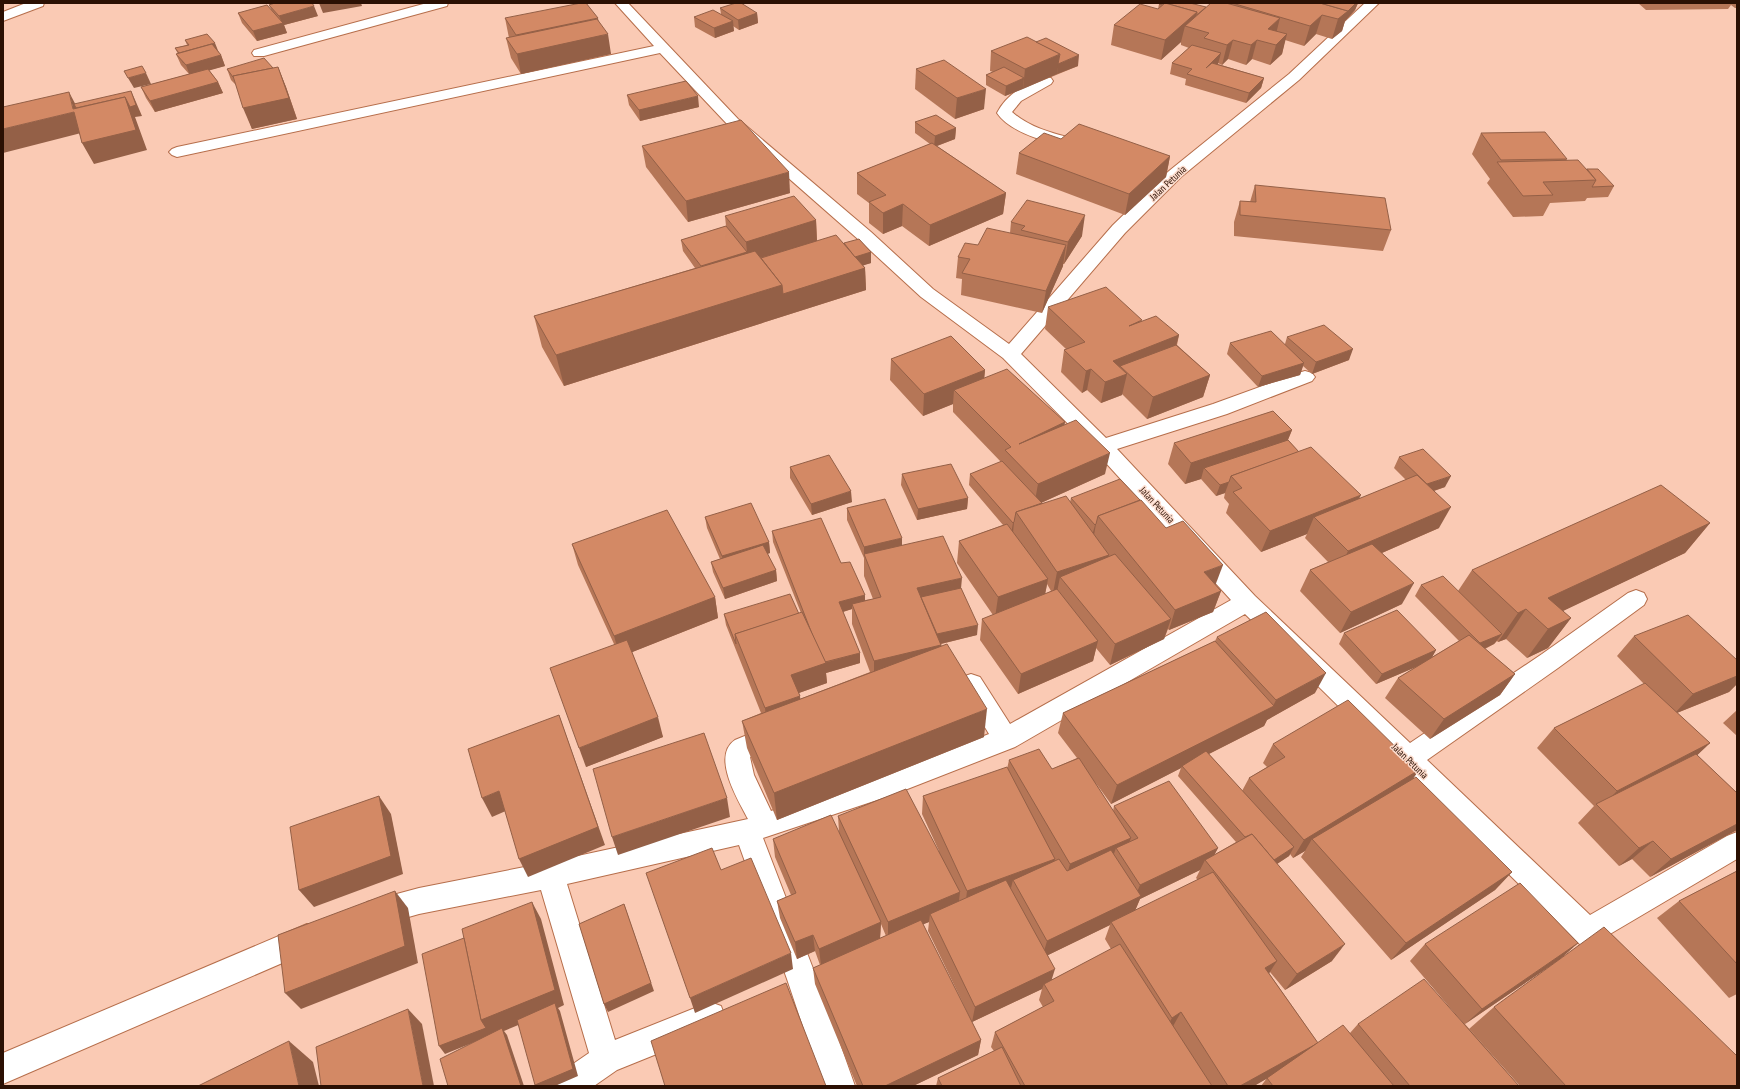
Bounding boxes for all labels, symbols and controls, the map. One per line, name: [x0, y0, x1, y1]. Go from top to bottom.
street label: Jalan Petunia: [1146, 163, 1189, 204]
street label: Jalan Petunia: [1136, 483, 1177, 526]
street label: Jalan Petunia: [1388, 740, 1431, 781]

